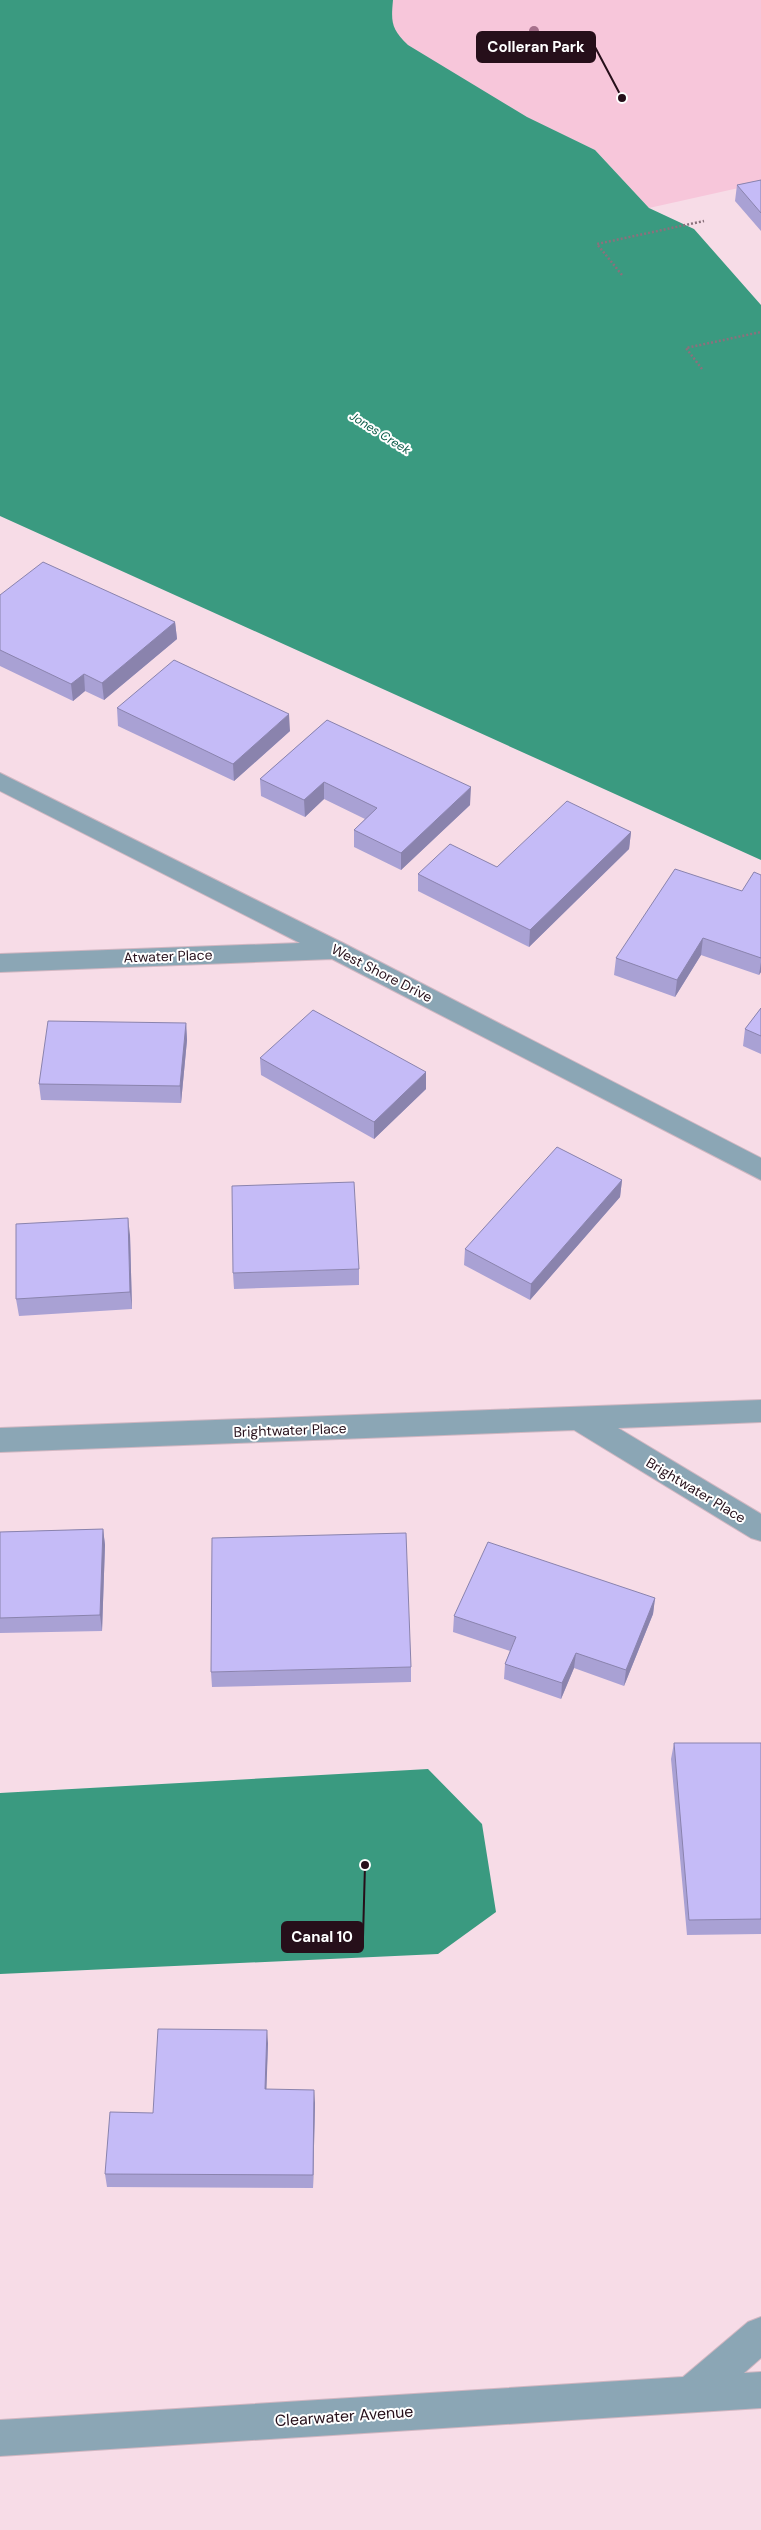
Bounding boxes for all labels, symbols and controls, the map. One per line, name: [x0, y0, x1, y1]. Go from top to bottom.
callout: Colleran Park: [477, 32, 595, 62]
text: Colleran Park: [487, 37, 585, 57]
water label: Jones Creek: [347, 408, 414, 458]
street label: West Shore Drive: [328, 940, 436, 1006]
street label: Atwater Place: [123, 945, 213, 967]
street label: Brightwater Place: [233, 1419, 347, 1441]
street label: Brightwater Place: [643, 1453, 749, 1527]
callout: Canal 10: [282, 1922, 363, 1952]
text: Canal 10: [291, 1927, 353, 1947]
street label: Clearwater Avenue: [274, 2401, 414, 2431]

